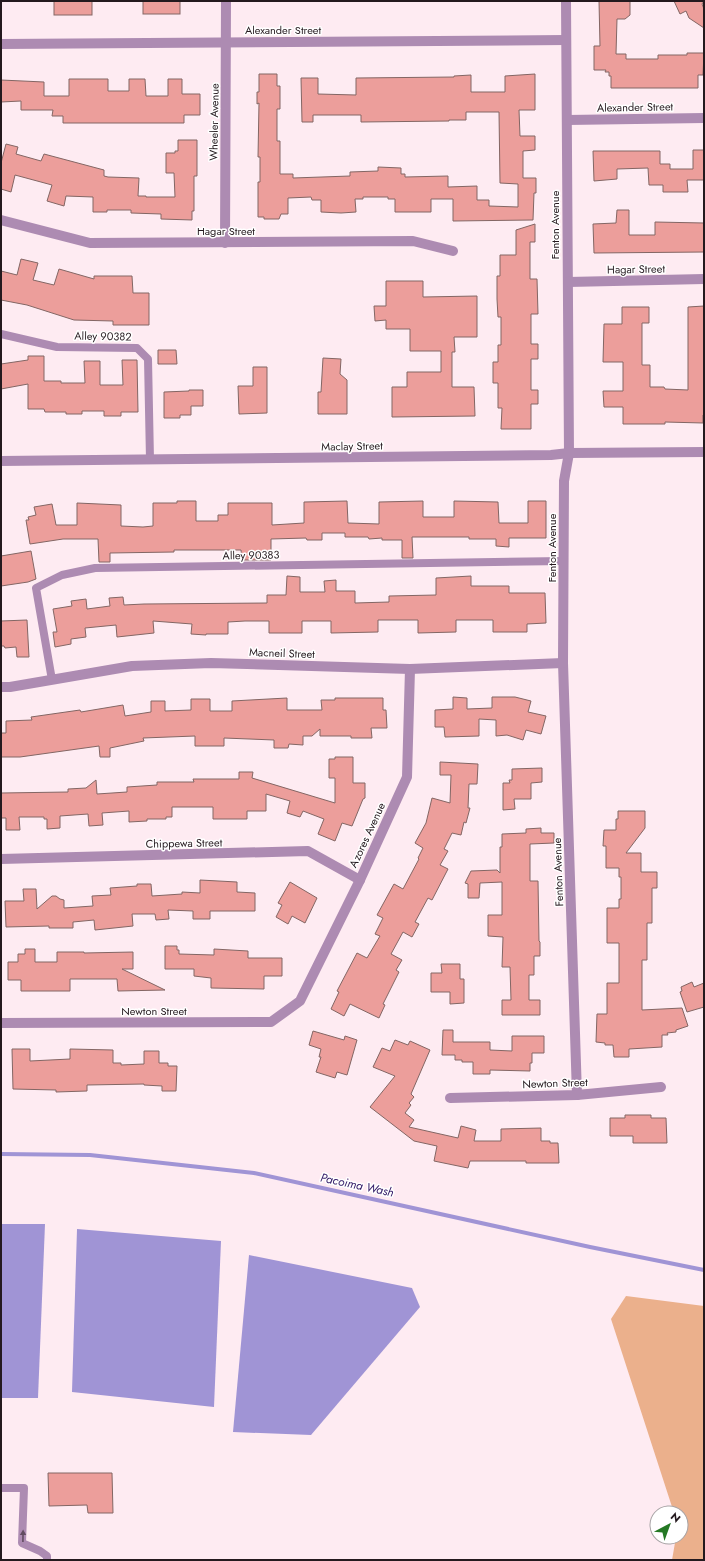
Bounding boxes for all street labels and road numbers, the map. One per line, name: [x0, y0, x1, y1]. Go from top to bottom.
street label: Alexander Street: [245, 22, 321, 38]
street label: Wheeler Avenue: [205, 83, 223, 161]
street label: Alexander Street: [597, 98, 674, 116]
street label: Fenton Avenue: [547, 190, 563, 259]
street label: Hagar Street: [197, 223, 255, 239]
street label: Hagar Street: [607, 260, 666, 278]
street label: Alley 90382: [74, 328, 132, 344]
street label: Maclay Street: [321, 437, 383, 455]
street label: Fenton Avenue: [544, 513, 560, 582]
street label: Alley 90383: [222, 547, 280, 563]
street label: Macneil Street: [249, 644, 316, 662]
street label: Azores Avenue: [345, 800, 389, 870]
street label: Chippewa Street: [146, 834, 223, 852]
street label: Fenton Avenue: [549, 837, 567, 907]
street label: Newton Street: [121, 1003, 187, 1019]
street label: Newton Street: [522, 1074, 588, 1092]

